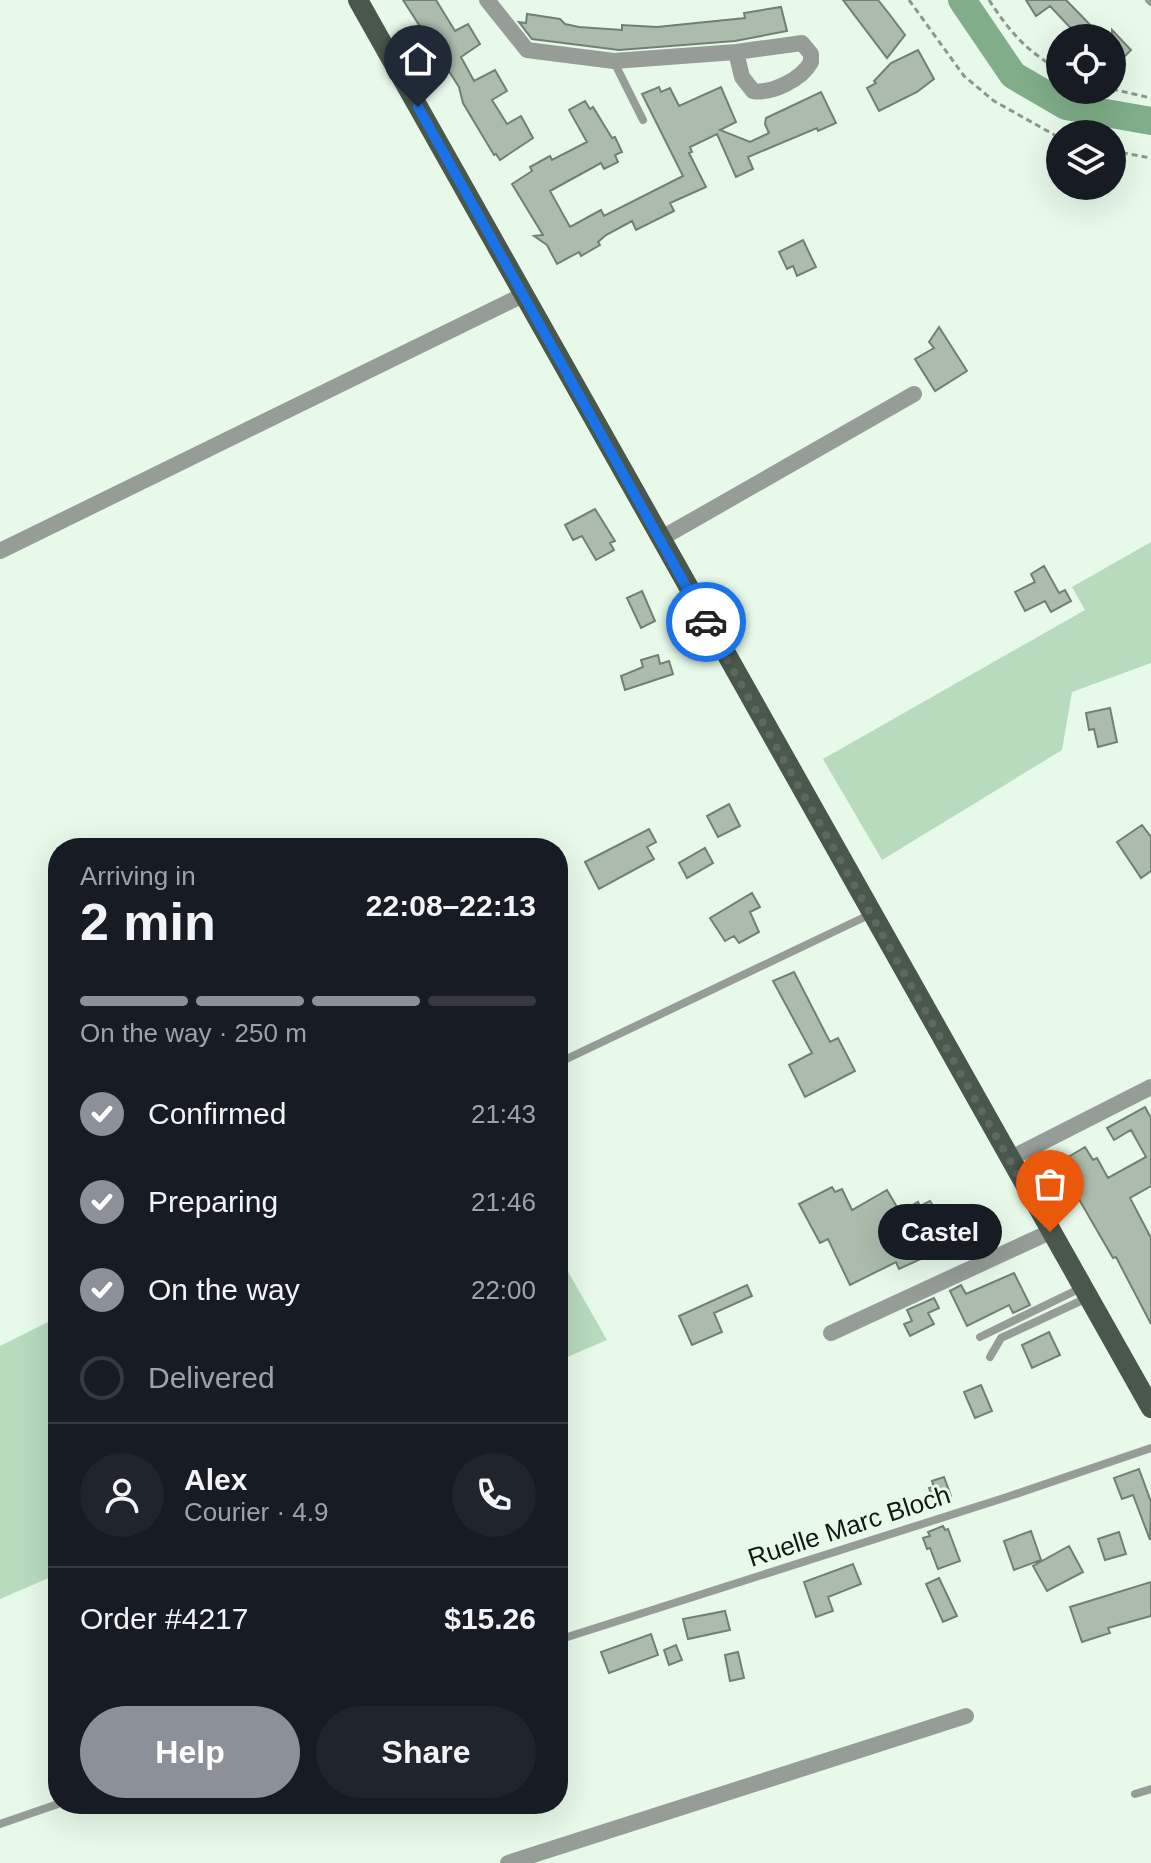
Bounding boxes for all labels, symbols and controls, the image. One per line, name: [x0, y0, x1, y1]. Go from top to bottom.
map controls: [1046, 24, 1126, 200]
button: locate: [1046, 24, 1126, 104]
pin: [384, 25, 452, 107]
icon: home: [396, 37, 440, 81]
button: layers: [1046, 120, 1126, 200]
courier: [666, 582, 746, 662]
icon: car: [684, 600, 728, 644]
text: Arriving in: [80, 861, 196, 891]
text: 22:08–22:13: [366, 889, 536, 922]
text: 2 min: [80, 893, 216, 951]
text: On the way · 250 m: [80, 1018, 307, 1048]
icon: check: [80, 1092, 124, 1136]
text: Confirmed: [148, 1097, 286, 1130]
text: 21:43: [471, 1099, 536, 1129]
pin: [1016, 1150, 1084, 1232]
icon: bag: [1028, 1162, 1072, 1206]
icon: check: [80, 1180, 124, 1224]
text: Preparing: [148, 1185, 278, 1218]
text: 21:46: [471, 1187, 536, 1217]
callout: Castel: [878, 1204, 1002, 1260]
text: Castel: [901, 1217, 979, 1247]
icon: check: [80, 1268, 124, 1312]
text: On the way: [148, 1273, 300, 1306]
text: 22:00: [471, 1275, 536, 1305]
text: Delivered: [148, 1361, 275, 1394]
button: person: [80, 1453, 164, 1537]
button: phone: [452, 1453, 536, 1537]
text: Alex: [184, 1463, 247, 1496]
street label: Ruelle Marc Bloch: [744, 1479, 954, 1573]
text: Courier · 4.9: [184, 1497, 329, 1527]
text: Order #4217: [80, 1602, 248, 1635]
text: $15.26: [444, 1602, 536, 1635]
button: Help: [80, 1706, 300, 1798]
button: Share: [316, 1706, 536, 1798]

